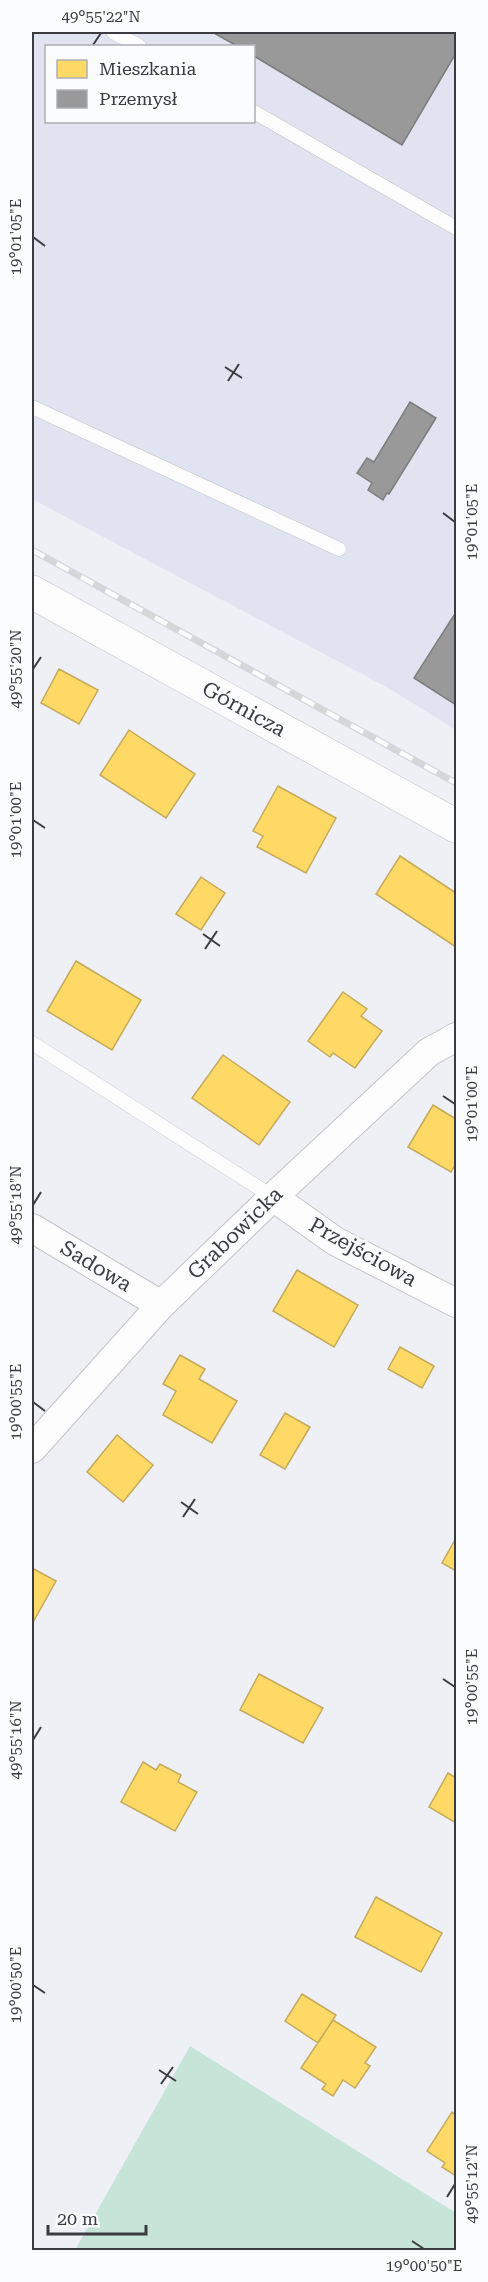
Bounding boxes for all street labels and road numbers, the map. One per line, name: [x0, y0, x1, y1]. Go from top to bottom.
street label: Górnicza: [198, 676, 290, 742]
street label: Grabowicka: [183, 1182, 288, 1284]
street label: Przejściowa: [305, 1213, 421, 1292]
street label: Sadowa: [56, 1235, 136, 1297]

